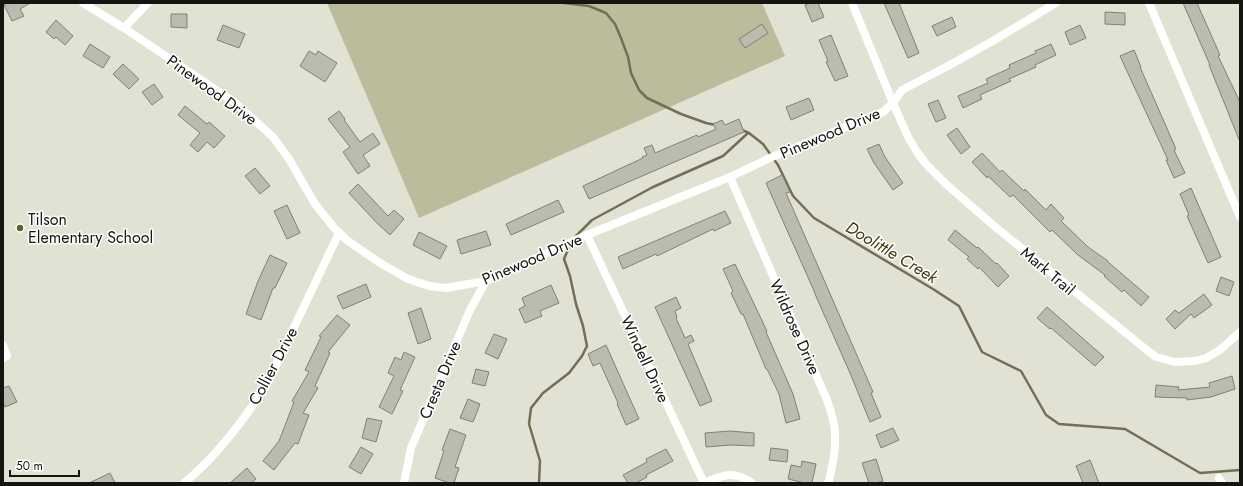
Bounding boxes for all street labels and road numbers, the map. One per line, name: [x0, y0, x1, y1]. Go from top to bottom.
street label: Pinewood Drive: [162, 49, 262, 131]
street label: Pinewood Drive: [776, 102, 884, 164]
street label: Pinewood Drive: [478, 228, 586, 290]
street label: Mark Trail: [1016, 241, 1080, 301]
street label: Wildrose Drive: [764, 276, 826, 378]
street label: Windell Drive: [615, 312, 675, 406]
street label: Collier Drive: [243, 323, 303, 409]
street label: Cresta Drive: [413, 337, 467, 423]

